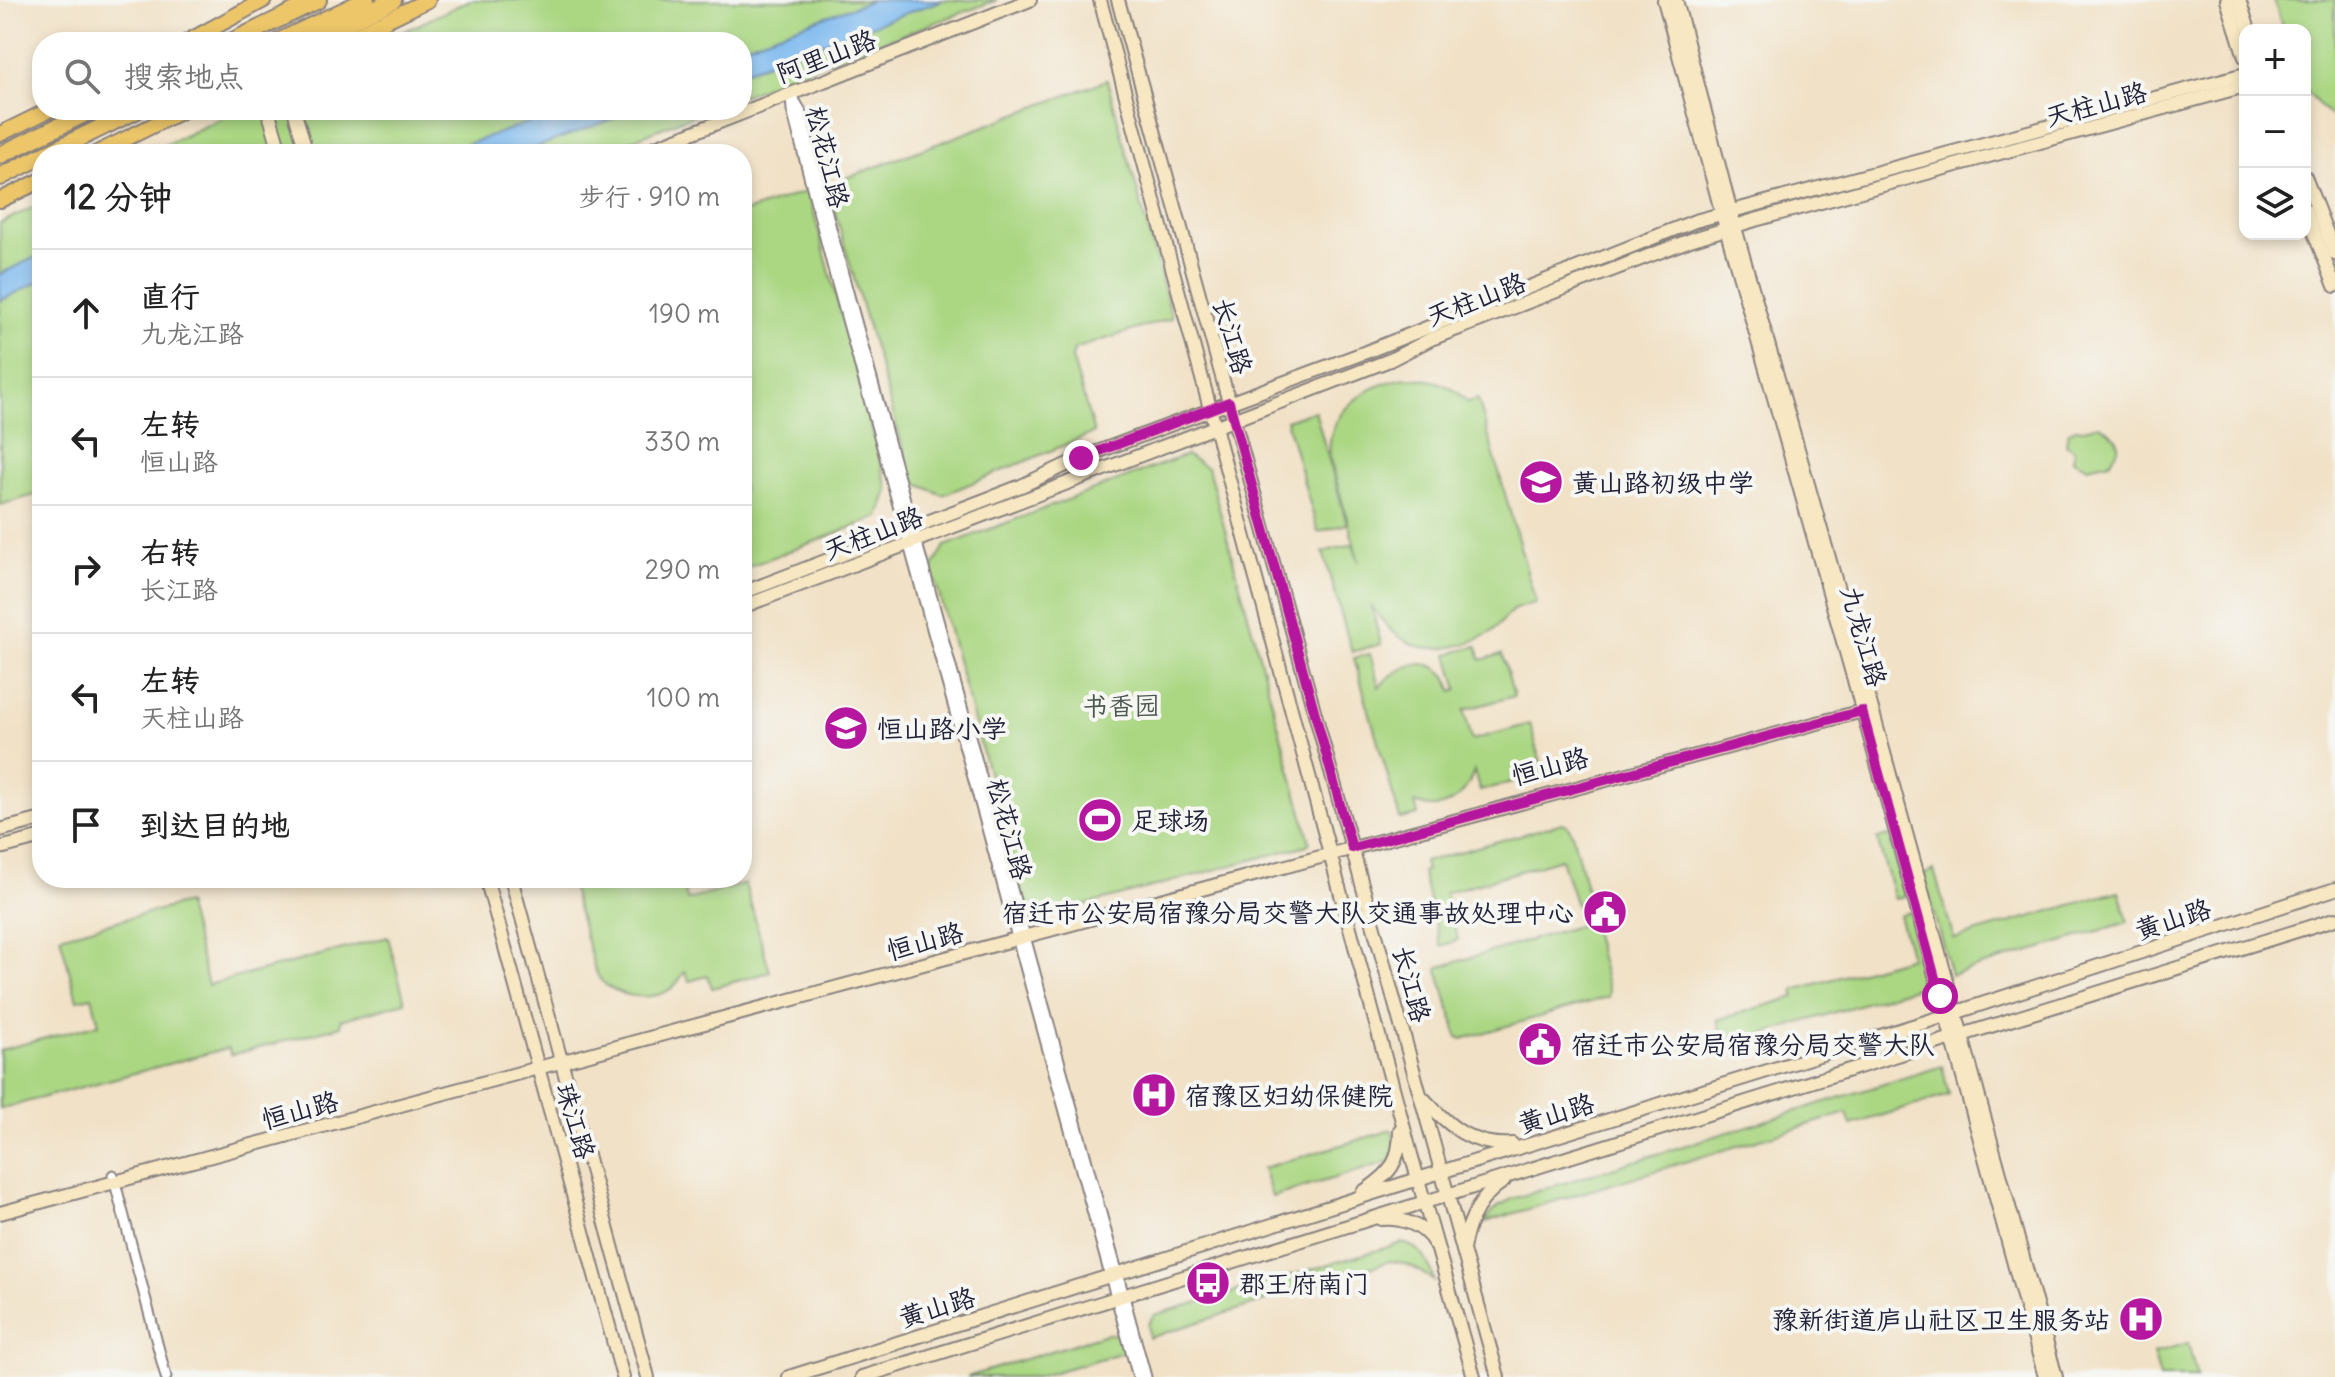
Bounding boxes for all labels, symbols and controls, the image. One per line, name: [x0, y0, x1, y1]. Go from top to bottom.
street label: 阿里山路: [772, 22, 880, 90]
map controls: [2239, 24, 2311, 240]
button: +: [2239, 24, 2311, 96]
search box: [32, 32, 752, 120]
icon: search: [60, 54, 104, 98]
text: 搜索地点: [124, 57, 244, 95]
street label: 天柱山路: [2041, 75, 2151, 133]
button: −: [2239, 96, 2311, 168]
street label: 松花江路: [799, 103, 857, 211]
button: layers: [2239, 168, 2311, 240]
text: 12 分钟: [64, 175, 172, 218]
text: 步行 · 910 m: [578, 180, 720, 213]
street label: 天柱山路: [1422, 265, 1530, 333]
text: 直行: [140, 277, 200, 315]
icon: ahead: [64, 291, 108, 335]
street label: 长江路: [1206, 294, 1260, 378]
text: 190 m: [649, 297, 720, 330]
text: 九龙江路: [140, 317, 244, 350]
text: 左转: [140, 405, 200, 443]
icon: left: [64, 419, 108, 463]
text: 330 m: [644, 425, 720, 458]
route end: [1063, 440, 1099, 476]
text: 恒山路: [140, 445, 218, 478]
school or university icon: 黄山路初级中学: [1517, 458, 1565, 506]
place label: 黄山路初级中学: [1572, 466, 1754, 499]
street label: 天柱山路: [819, 499, 927, 567]
text: 右转: [140, 533, 200, 571]
icon: right: [64, 547, 108, 591]
text: 290 m: [645, 553, 720, 586]
text: 长江路: [140, 573, 218, 606]
street label: 九龙江路: [1834, 581, 1894, 691]
text: 左转: [140, 661, 200, 699]
icon: left: [64, 675, 108, 719]
text: 100 m: [646, 681, 720, 714]
park label: 书香园: [1082, 689, 1160, 722]
text: 天柱山路: [140, 701, 244, 734]
school or university icon: 恒山路小学: [822, 704, 870, 752]
place label: 恒山路小学: [877, 712, 1007, 745]
street label: 恒山路: [1508, 740, 1592, 792]
street label: 松花江路: [981, 774, 1039, 884]
sports icon: 足球场: [1076, 796, 1124, 844]
icon: arrive: [64, 803, 108, 847]
place label: 足球场: [1131, 804, 1209, 837]
text: 到达目的地: [140, 806, 290, 844]
public building icon: 宿迁市公安局宿豫分局交警大队交通事故处理中心: [1581, 888, 1629, 936]
street label: 黄山路: [2131, 891, 2215, 947]
place label: 宿迁市公安局宿豫分局交警大队交通事故处理中心: [1002, 896, 1574, 929]
street label: 恒山路: [883, 915, 967, 967]
street label: 长江路: [1386, 942, 1438, 1026]
route start: [1922, 978, 1958, 1014]
public building icon: 宿迁市公安局宿豫分局交警大队: [1516, 1020, 1564, 1068]
place label: 宿迁市公安局宿豫分局交警大队: [1571, 1028, 1935, 1061]
hospital icon: 宿豫区妇幼保健院: [1130, 1071, 1178, 1119]
street label: 珠江路: [549, 1079, 603, 1163]
place label: 宿豫区妇幼保健院: [1185, 1079, 1393, 1112]
street label: 恒山路: [258, 1084, 342, 1136]
street label: 黄山路: [1514, 1086, 1598, 1140]
bus stop icon: 郡王府南门: [1184, 1259, 1232, 1307]
place label: 郡王府南门: [1239, 1267, 1369, 1300]
street label: 黄山路: [895, 1280, 979, 1334]
hospital icon: 豫新街道庐山社区卫生服务站: [2117, 1295, 2165, 1343]
place label: 豫新街道庐山社区卫生服务站: [1772, 1303, 2110, 1336]

